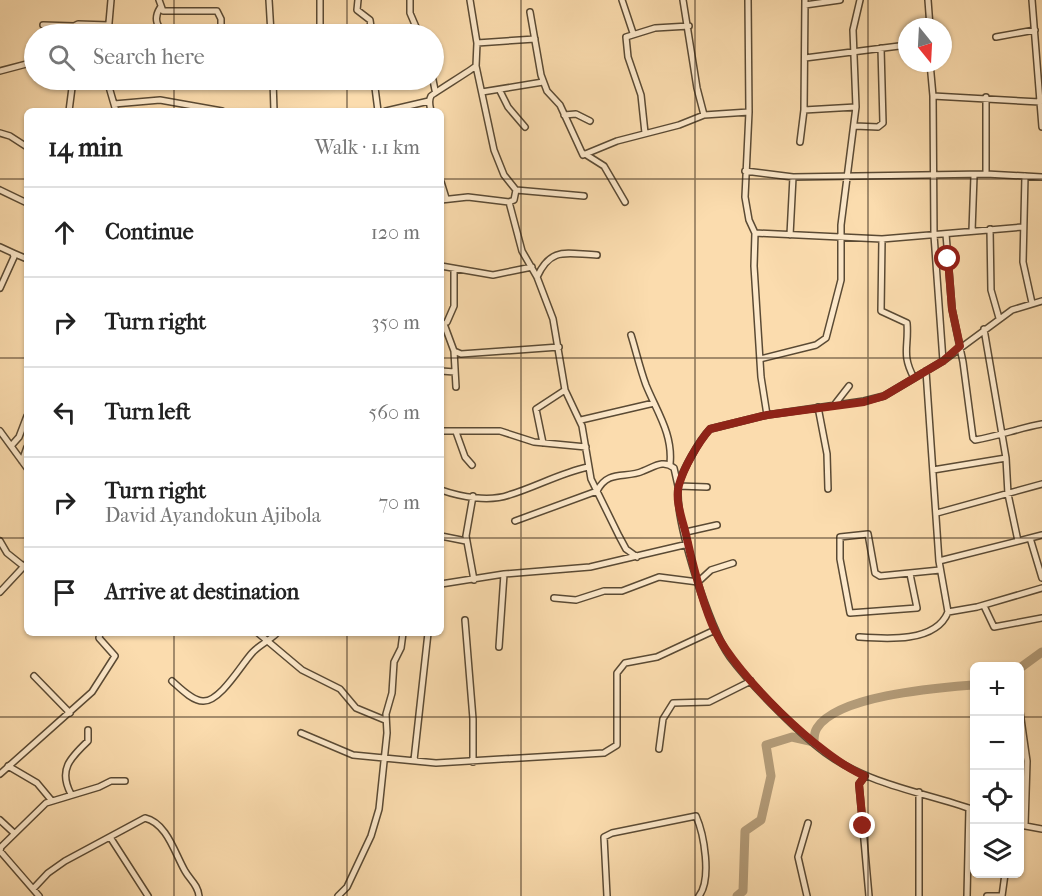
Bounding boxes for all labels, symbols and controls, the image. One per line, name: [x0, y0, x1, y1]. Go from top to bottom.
north arrow: [898, 18, 952, 72]
search box: [24, 24, 444, 90]
icon: search: [45, 41, 78, 74]
text: Search here: [93, 44, 205, 70]
text: 14 min: [48, 132, 123, 163]
text: Walk · 1.1 km: [315, 136, 420, 159]
icon: ahead: [48, 216, 81, 249]
text: Continue: [105, 219, 194, 245]
text: 120 m: [371, 221, 420, 244]
route start: [934, 245, 960, 271]
icon: right: [48, 306, 81, 339]
text: Turn right: [105, 309, 206, 335]
text: 350 m: [371, 311, 420, 334]
icon: left: [48, 396, 81, 429]
text: Turn left: [105, 399, 191, 425]
text: 560 m: [369, 401, 420, 424]
text: Turn right: [105, 478, 206, 504]
icon: right: [48, 486, 81, 519]
text: 70 m: [378, 491, 420, 514]
text: David Ayandokun Ajibola: [105, 504, 321, 527]
icon: arrive: [48, 576, 81, 609]
text: Arrive at destination: [105, 579, 299, 605]
map controls: [970, 662, 1024, 878]
button: +: [970, 662, 1024, 716]
button: −: [970, 716, 1024, 770]
button: locate: [970, 770, 1024, 824]
route end: [849, 812, 875, 838]
button: layers: [970, 824, 1024, 878]

